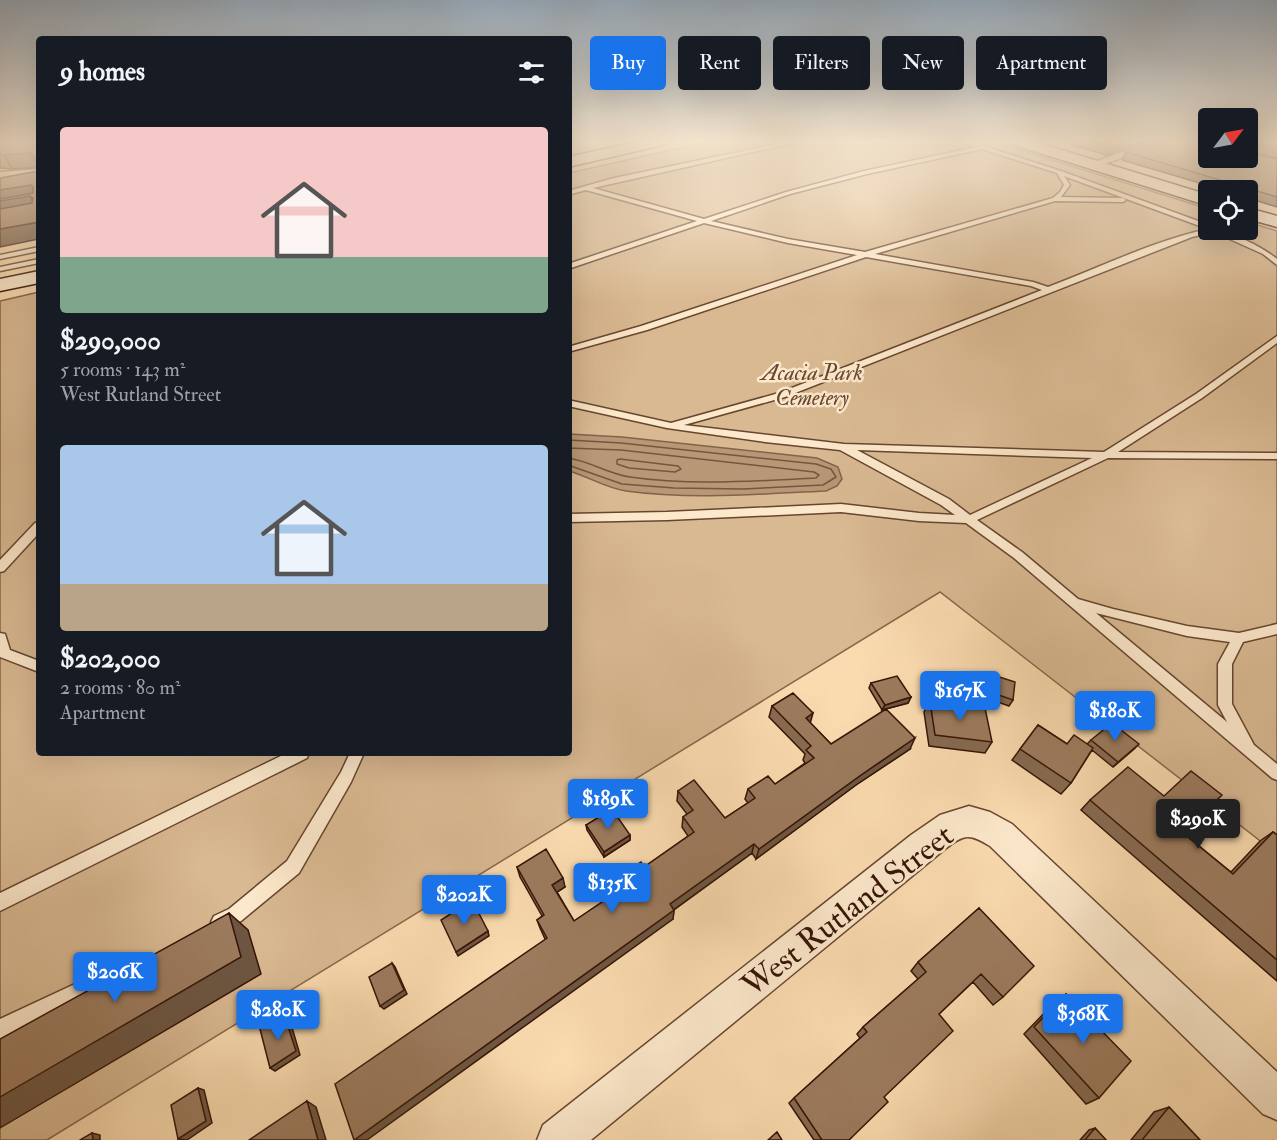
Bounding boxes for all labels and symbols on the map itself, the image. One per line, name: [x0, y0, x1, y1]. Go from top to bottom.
north arrow: [1198, 108, 1258, 168]
park label: Acacia Park Cemetery: [759, 359, 863, 412]
pin: $167K: [918, 671, 1002, 722]
pin: $180K: [1073, 691, 1157, 742]
pin: $189K: [566, 779, 650, 830]
pin: $290K: [1156, 799, 1240, 850]
street label: West Rutland Street: [733, 816, 962, 1007]
pin: $135K: [570, 863, 654, 914]
pin: $202K: [422, 875, 506, 926]
pin: $206K: [73, 952, 157, 1003]
pin: $280K: [236, 990, 320, 1041]
pin: $368K: [1041, 994, 1125, 1045]

